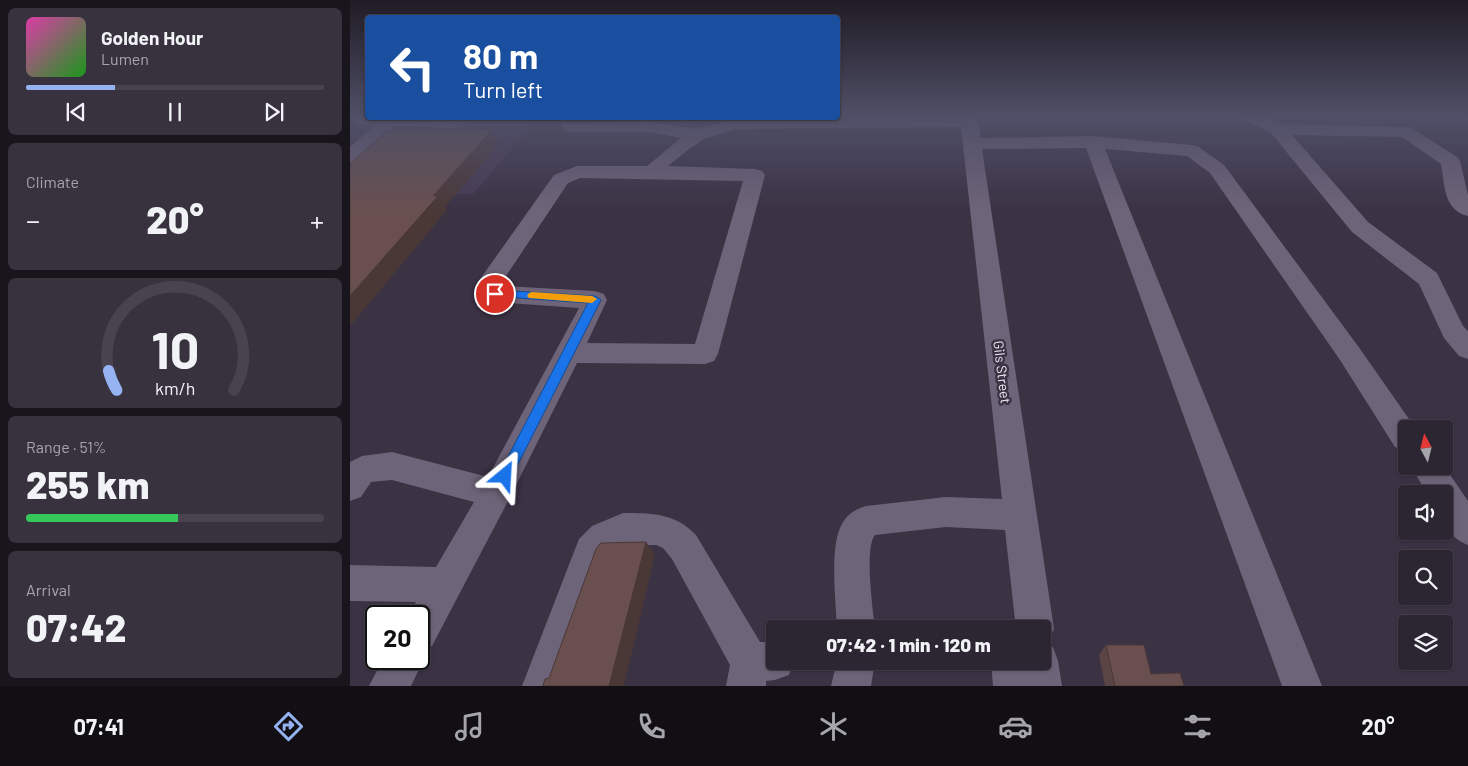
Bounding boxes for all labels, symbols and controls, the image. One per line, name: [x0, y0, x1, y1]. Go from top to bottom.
text: Golden Hour: [101, 26, 203, 49]
text: 80 m: [463, 34, 538, 76]
icon: left: [380, 35, 445, 100]
text: Lumen: [101, 49, 149, 68]
text: Turn left: [463, 76, 543, 102]
icon: previous: [62, 98, 90, 126]
icon: pause: [161, 98, 189, 126]
icon: next: [260, 98, 288, 126]
text: Climate: [26, 172, 79, 191]
text: 20°: [146, 196, 204, 242]
text: −: [26, 203, 40, 237]
text: +: [310, 203, 324, 237]
pin: [474, 273, 516, 315]
icon: arrive: [481, 280, 509, 308]
text: 10: [151, 317, 199, 379]
street label: Gils Street: [990, 340, 1015, 404]
text: km/h: [155, 377, 195, 399]
north arrow: [1398, 420, 1452, 475]
map controls: [1398, 420, 1453, 670]
text: Range · 51%: [26, 437, 106, 456]
position arrow: [478, 449, 530, 501]
text: 255 km: [26, 461, 149, 507]
button: sound: [1398, 485, 1453, 540]
button: search: [1398, 550, 1453, 605]
text: Arrival: [26, 580, 71, 599]
text: 07:42: [26, 604, 126, 650]
speed limit sign: 20: [365, 605, 430, 670]
button: layers: [1398, 615, 1453, 670]
text: 07:42 · 1 min · 120 m: [826, 633, 991, 656]
icon: directions: [271, 709, 306, 744]
icon: music: [452, 709, 487, 744]
icon: phone: [634, 709, 669, 744]
icon: climate: [816, 709, 851, 744]
icon: car: [998, 709, 1033, 744]
icon: filters: [1180, 709, 1215, 744]
text: 07:41: [73, 713, 124, 739]
text: 20°: [1361, 713, 1395, 739]

